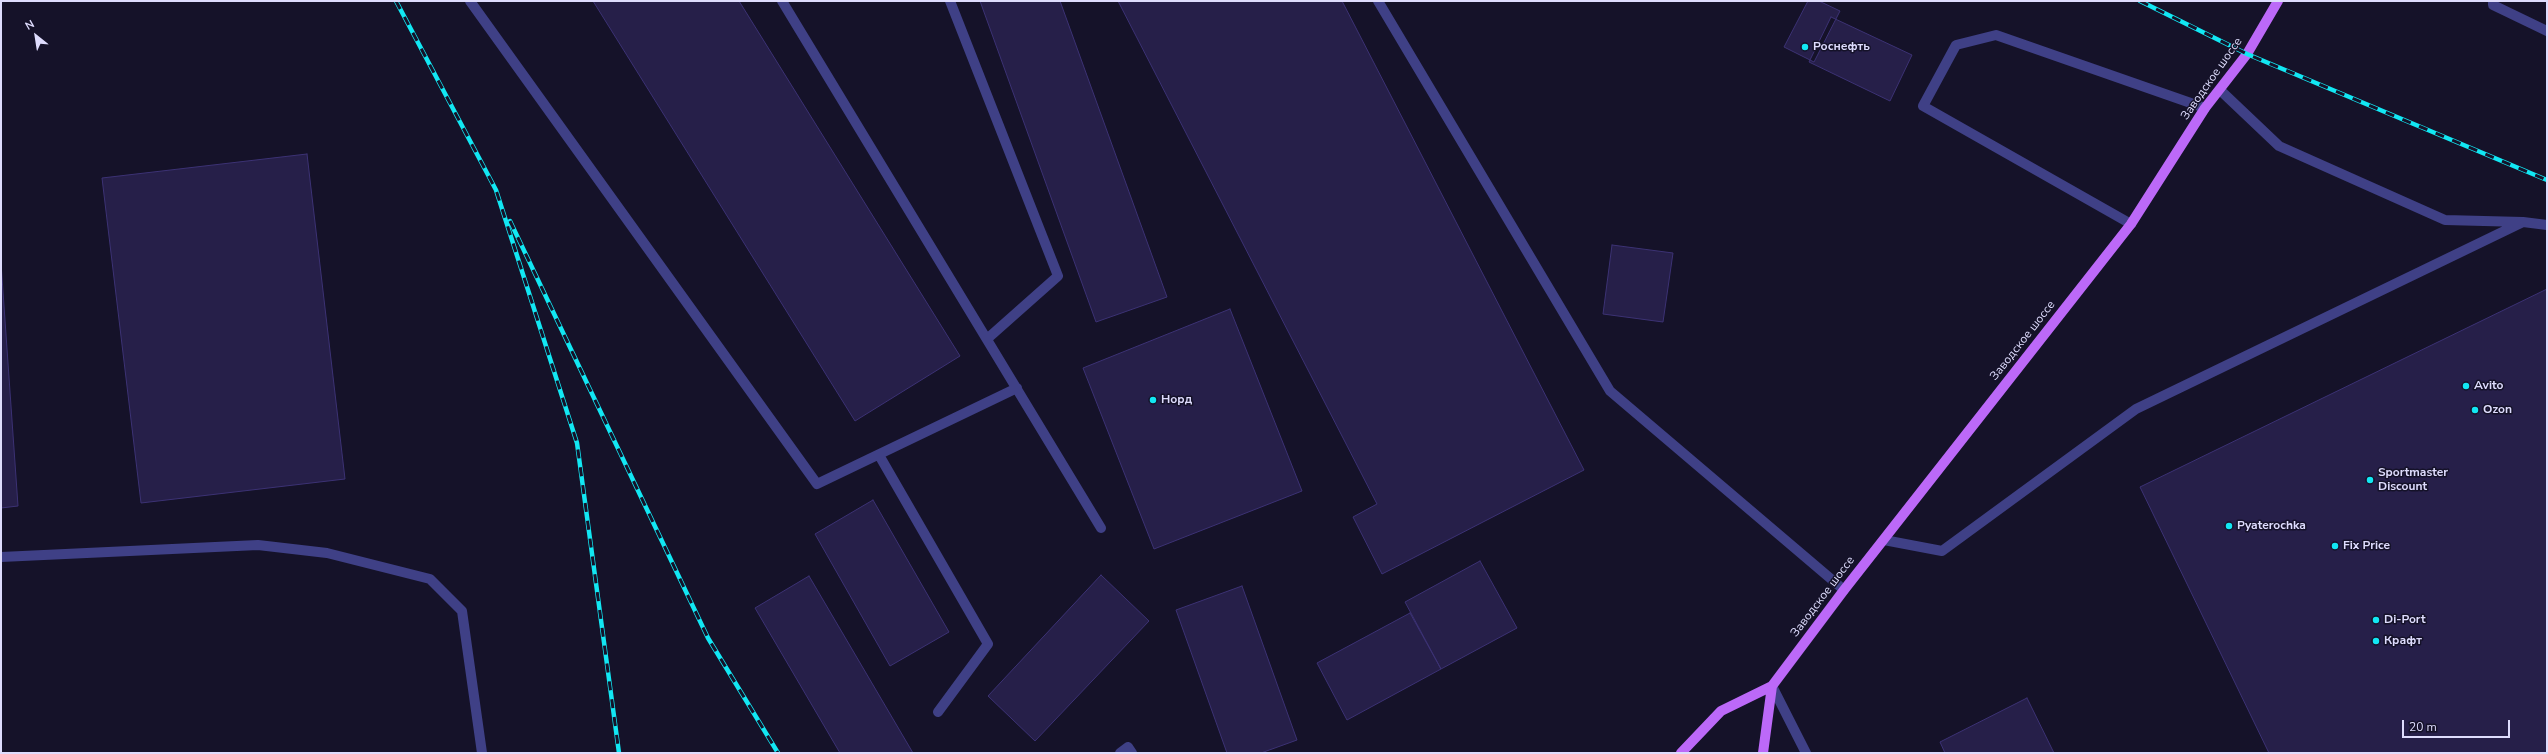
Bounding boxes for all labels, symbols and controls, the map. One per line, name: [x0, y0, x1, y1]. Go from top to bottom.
north arrow: [16, 16, 56, 56]
text: N: [22, 17, 37, 34]
street label: Заводское шоссе: [2178, 35, 2246, 123]
place label: Роснефть: [1813, 40, 1870, 54]
marker: Роснефть: [1800, 42, 1810, 52]
street label: Заводское шоссе: [1987, 298, 2059, 384]
place label: Avito: [2474, 379, 2503, 393]
marker: Avito: [2461, 381, 2471, 391]
place label: Норд: [1161, 393, 1192, 407]
marker: Норд: [1148, 395, 1158, 405]
place label: Ozon: [2483, 403, 2512, 417]
marker: Ozon: [2470, 405, 2480, 415]
place label: Sportmaster Discount: [2378, 466, 2448, 494]
marker: Sportmaster Discount: [2365, 475, 2375, 485]
place label: Pyaterochka: [2237, 519, 2306, 533]
marker: Pyaterochka: [2224, 521, 2234, 531]
place label: Fix Price: [2343, 539, 2390, 553]
marker: Fix Price: [2330, 541, 2340, 551]
street label: Заводское шоссе: [1788, 554, 1858, 640]
place label: Di-Port: [2384, 613, 2425, 627]
marker: Di-Port: [2371, 615, 2381, 625]
place label: Крафт: [2384, 634, 2422, 648]
marker: Крафт: [2371, 636, 2381, 646]
scale bar: [2404, 712, 2512, 738]
text: 20 m: [2409, 719, 2437, 735]

